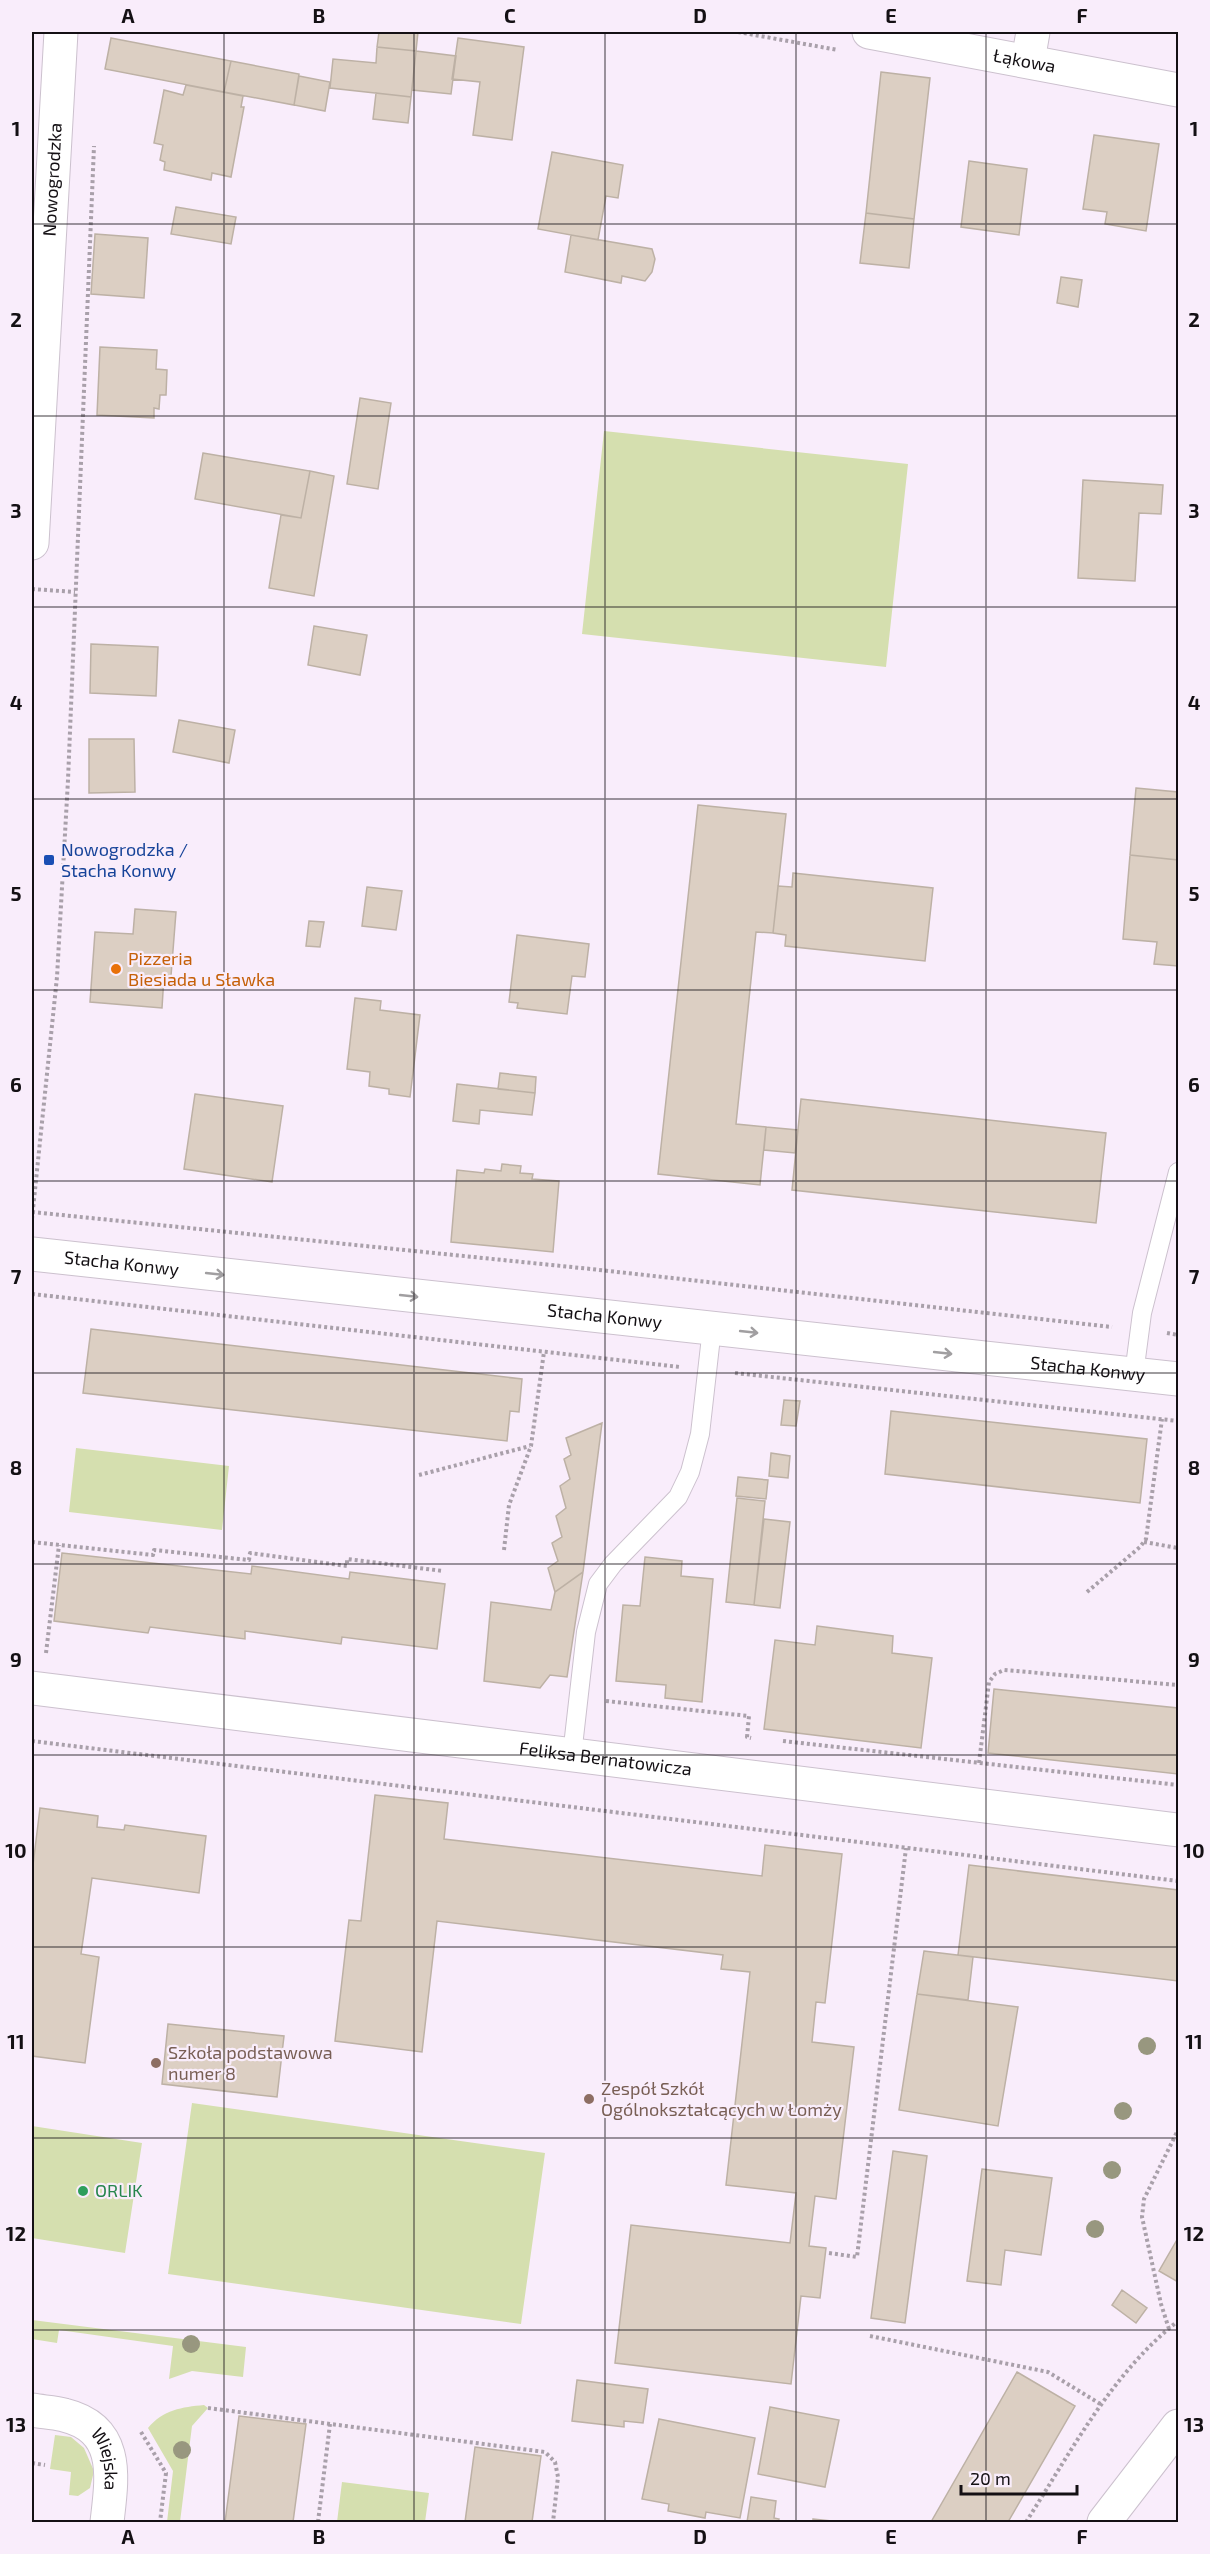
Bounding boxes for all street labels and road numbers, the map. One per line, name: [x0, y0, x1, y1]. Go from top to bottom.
street label: Łąkowa: [991, 44, 1057, 77]
street label: Nowogrodzka: [37, 122, 66, 237]
street label: Stacha Konwy: [63, 1246, 181, 1280]
street label: Stacha Konwy: [546, 1298, 664, 1333]
street label: Stacha Konwy: [1029, 1351, 1147, 1385]
street label: Feliksa Bernatowicza: [518, 1736, 693, 1780]
street label: Wiejska: [87, 2423, 123, 2491]

